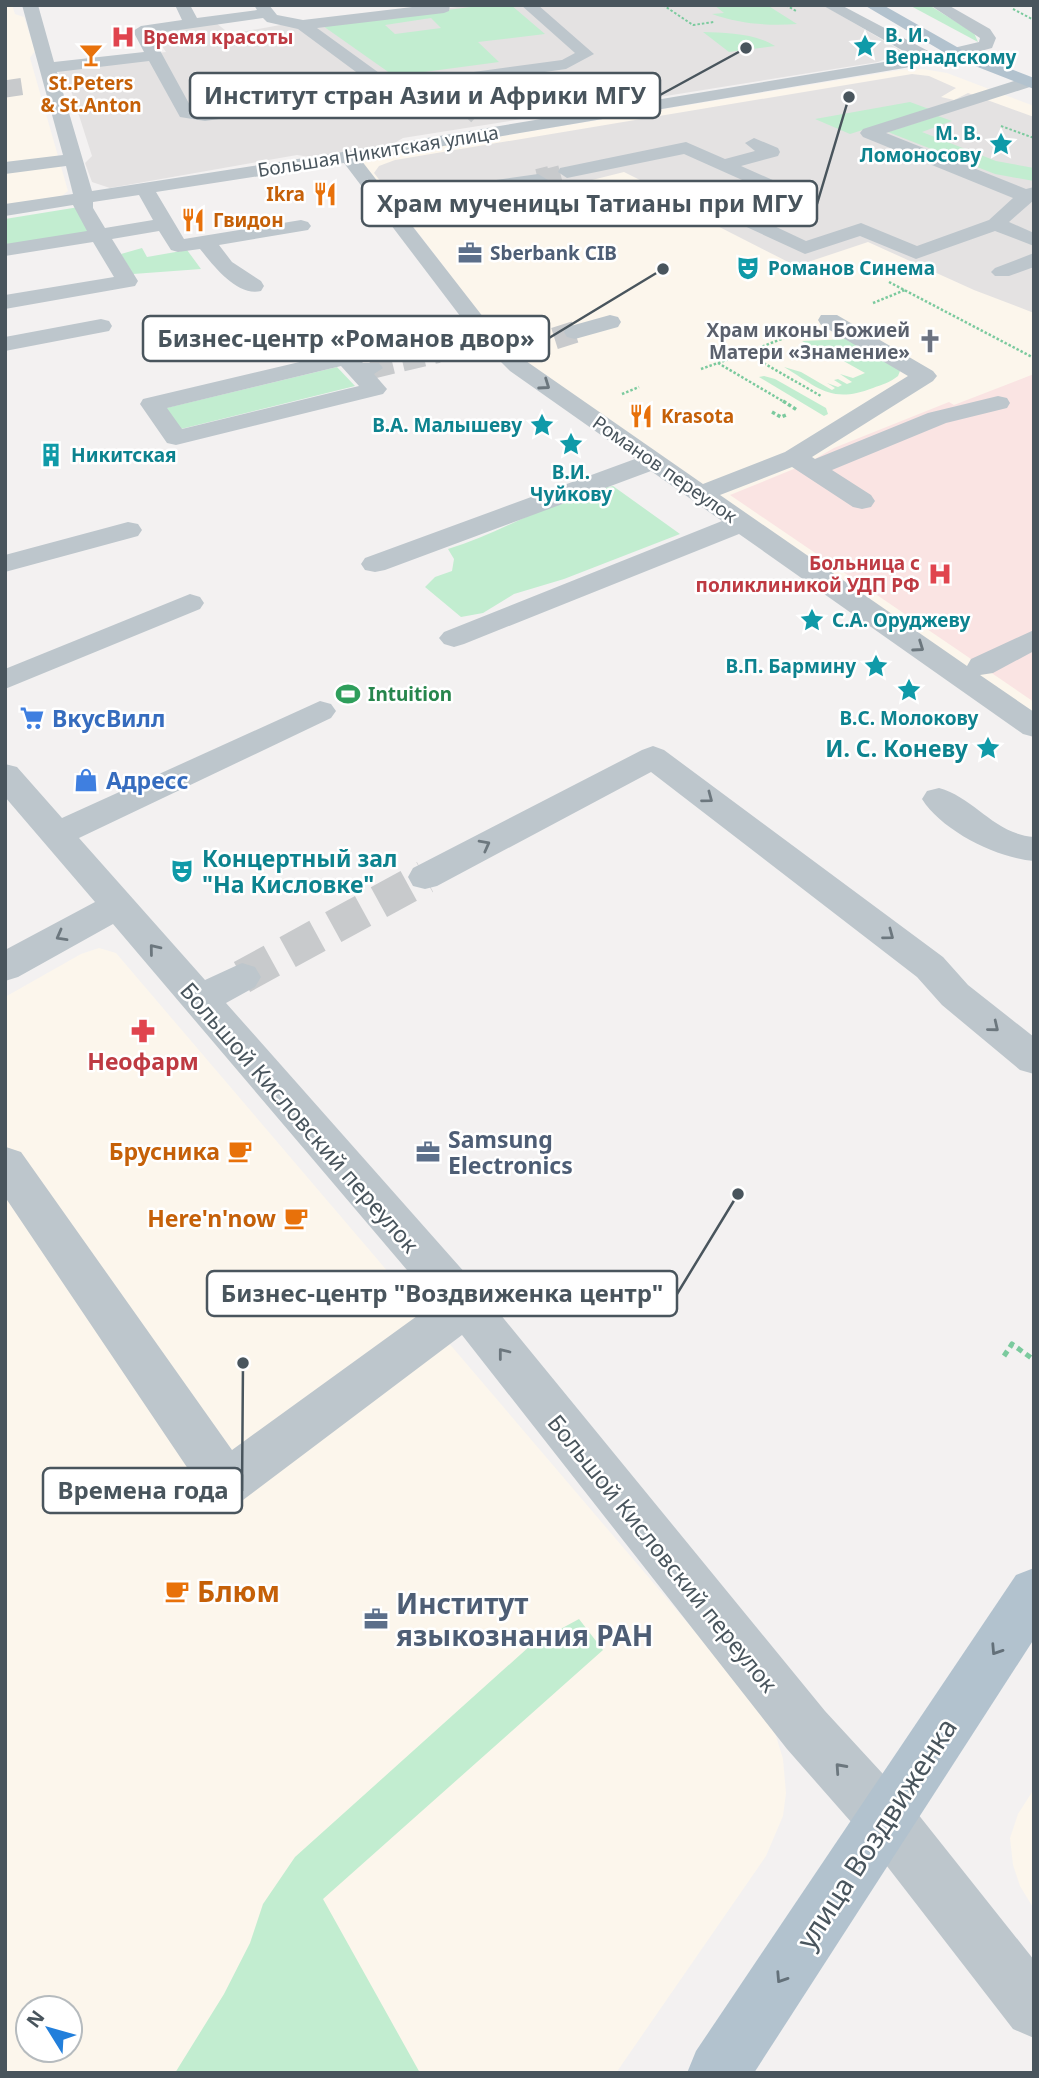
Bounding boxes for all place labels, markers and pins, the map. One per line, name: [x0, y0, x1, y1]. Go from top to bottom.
place label: В. И. Вернадскому: [885, 22, 1017, 70]
hospital icon: Время красоты: [109, 23, 137, 51]
place label: Время красоты: [143, 24, 293, 50]
place icon: В. И. Вернадскому: [851, 32, 879, 60]
bar icon: St.Peters & St.Anton: [77, 41, 105, 69]
place label: St.Peters & St.Anton: [40, 70, 142, 118]
callout: Институт стран Азии и Африки МГУ: [190, 73, 660, 118]
place label: М. В. Ломоносову: [860, 120, 981, 168]
place icon: М. В. Ломоносову: [987, 130, 1015, 158]
restaurant icon: Ikra: [311, 180, 339, 208]
place label: Ikra: [266, 181, 305, 207]
callout: Храм мученицы Татианы при МГУ: [362, 181, 817, 226]
restaurant icon: Гвидон: [179, 206, 207, 234]
place label: Гвидон: [213, 207, 284, 233]
office icon: Sberbank CIB: [456, 239, 484, 267]
place label: Sberbank CIB: [490, 240, 617, 266]
theatre icon: Романов Синема: [734, 254, 762, 282]
place label: Романов Синема: [768, 255, 935, 281]
callout: Бизнес-центр «Романов двор»: [143, 316, 549, 361]
place label: Храм иконы Божией Матери «Знамение»: [707, 317, 910, 365]
church icon: Храм иконы Божией Матери «Знамение»: [916, 327, 944, 355]
restaurant icon: Krasota: [627, 402, 655, 430]
place label: Krasota: [661, 403, 734, 429]
place icon: В.А. Малышеву: [528, 411, 556, 439]
place label: В.А. Малышеву: [372, 412, 522, 438]
place icon: В.И. Чуйкову: [557, 430, 585, 458]
building icon: Никитская: [37, 441, 65, 469]
place label: Никитская: [71, 442, 176, 468]
place label: В.И. Чуйкову: [530, 459, 612, 507]
place label: Больница с поликлиникой УДП РФ: [696, 550, 920, 598]
hospital icon: Больница с поликлиникой УДП РФ: [926, 560, 954, 588]
place icon: С.А. Оруджеву: [798, 606, 826, 634]
place label: С.А. Оруджеву: [832, 607, 971, 633]
place icon: В.П. Бармину: [862, 652, 890, 680]
place label: В.П. Бармину: [726, 653, 856, 679]
place icon: В.С. Молокову: [895, 676, 923, 704]
sports icon: Intuition: [334, 680, 362, 708]
place label: Intuition: [368, 681, 452, 707]
place label: ВкусВилл: [52, 702, 165, 734]
supermarket icon: ВкусВилл: [18, 704, 46, 732]
place label: В.С. Молокову: [840, 705, 979, 731]
place label: И. С. Коневу: [825, 732, 969, 764]
place icon: И. С. Коневу: [974, 734, 1002, 762]
place label: Адресс: [106, 764, 188, 796]
shop icon: Адресс: [72, 766, 100, 794]
place label: Концертный зал "На Кисловке": [202, 842, 397, 900]
theatre icon: Концертный зал "На Кисловке": [168, 857, 196, 885]
pharmacy icon: Неофарм: [129, 1017, 157, 1045]
place label: Неофарм: [87, 1045, 199, 1077]
place label: Samsung Electronics: [448, 1123, 573, 1181]
place label: Брусника: [109, 1135, 220, 1167]
cafe icon: Брусника: [226, 1137, 254, 1165]
office icon: Samsung Electronics: [414, 1138, 442, 1166]
place label: Here'n'now: [147, 1202, 276, 1234]
cafe icon: Here'n'now: [282, 1204, 310, 1232]
callout: Бизнес-центр "Воздвиженка центр": [207, 1271, 677, 1316]
callout: Времена года: [43, 1468, 242, 1513]
place label: Блюм: [197, 1572, 280, 1610]
cafe icon: Блюм: [163, 1577, 191, 1605]
place label: Институт языкознания РАН: [396, 1584, 653, 1654]
office icon: Институт языкознания РАН: [362, 1605, 390, 1633]

